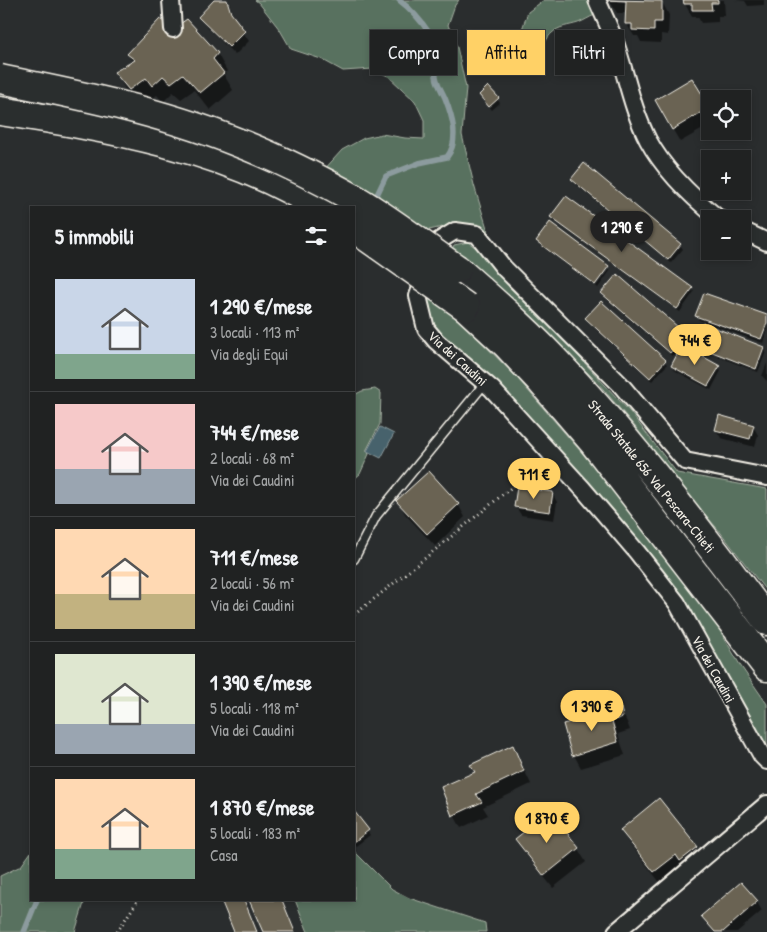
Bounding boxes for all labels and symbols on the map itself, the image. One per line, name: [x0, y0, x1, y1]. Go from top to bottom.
pin: 1 290 €: [576, 210, 668, 253]
pin: 744 €: [660, 324, 730, 366]
street label: Via dei Caudini: [424, 326, 492, 390]
street label: Strada Statale 656 Val Pescara-Chieti: [584, 395, 720, 557]
pin: 711 €: [499, 458, 569, 500]
street label: Via dei Caudini: [688, 632, 740, 706]
pin: 1 390 €: [546, 690, 638, 732]
pin: 1 870 €: [501, 802, 593, 844]

